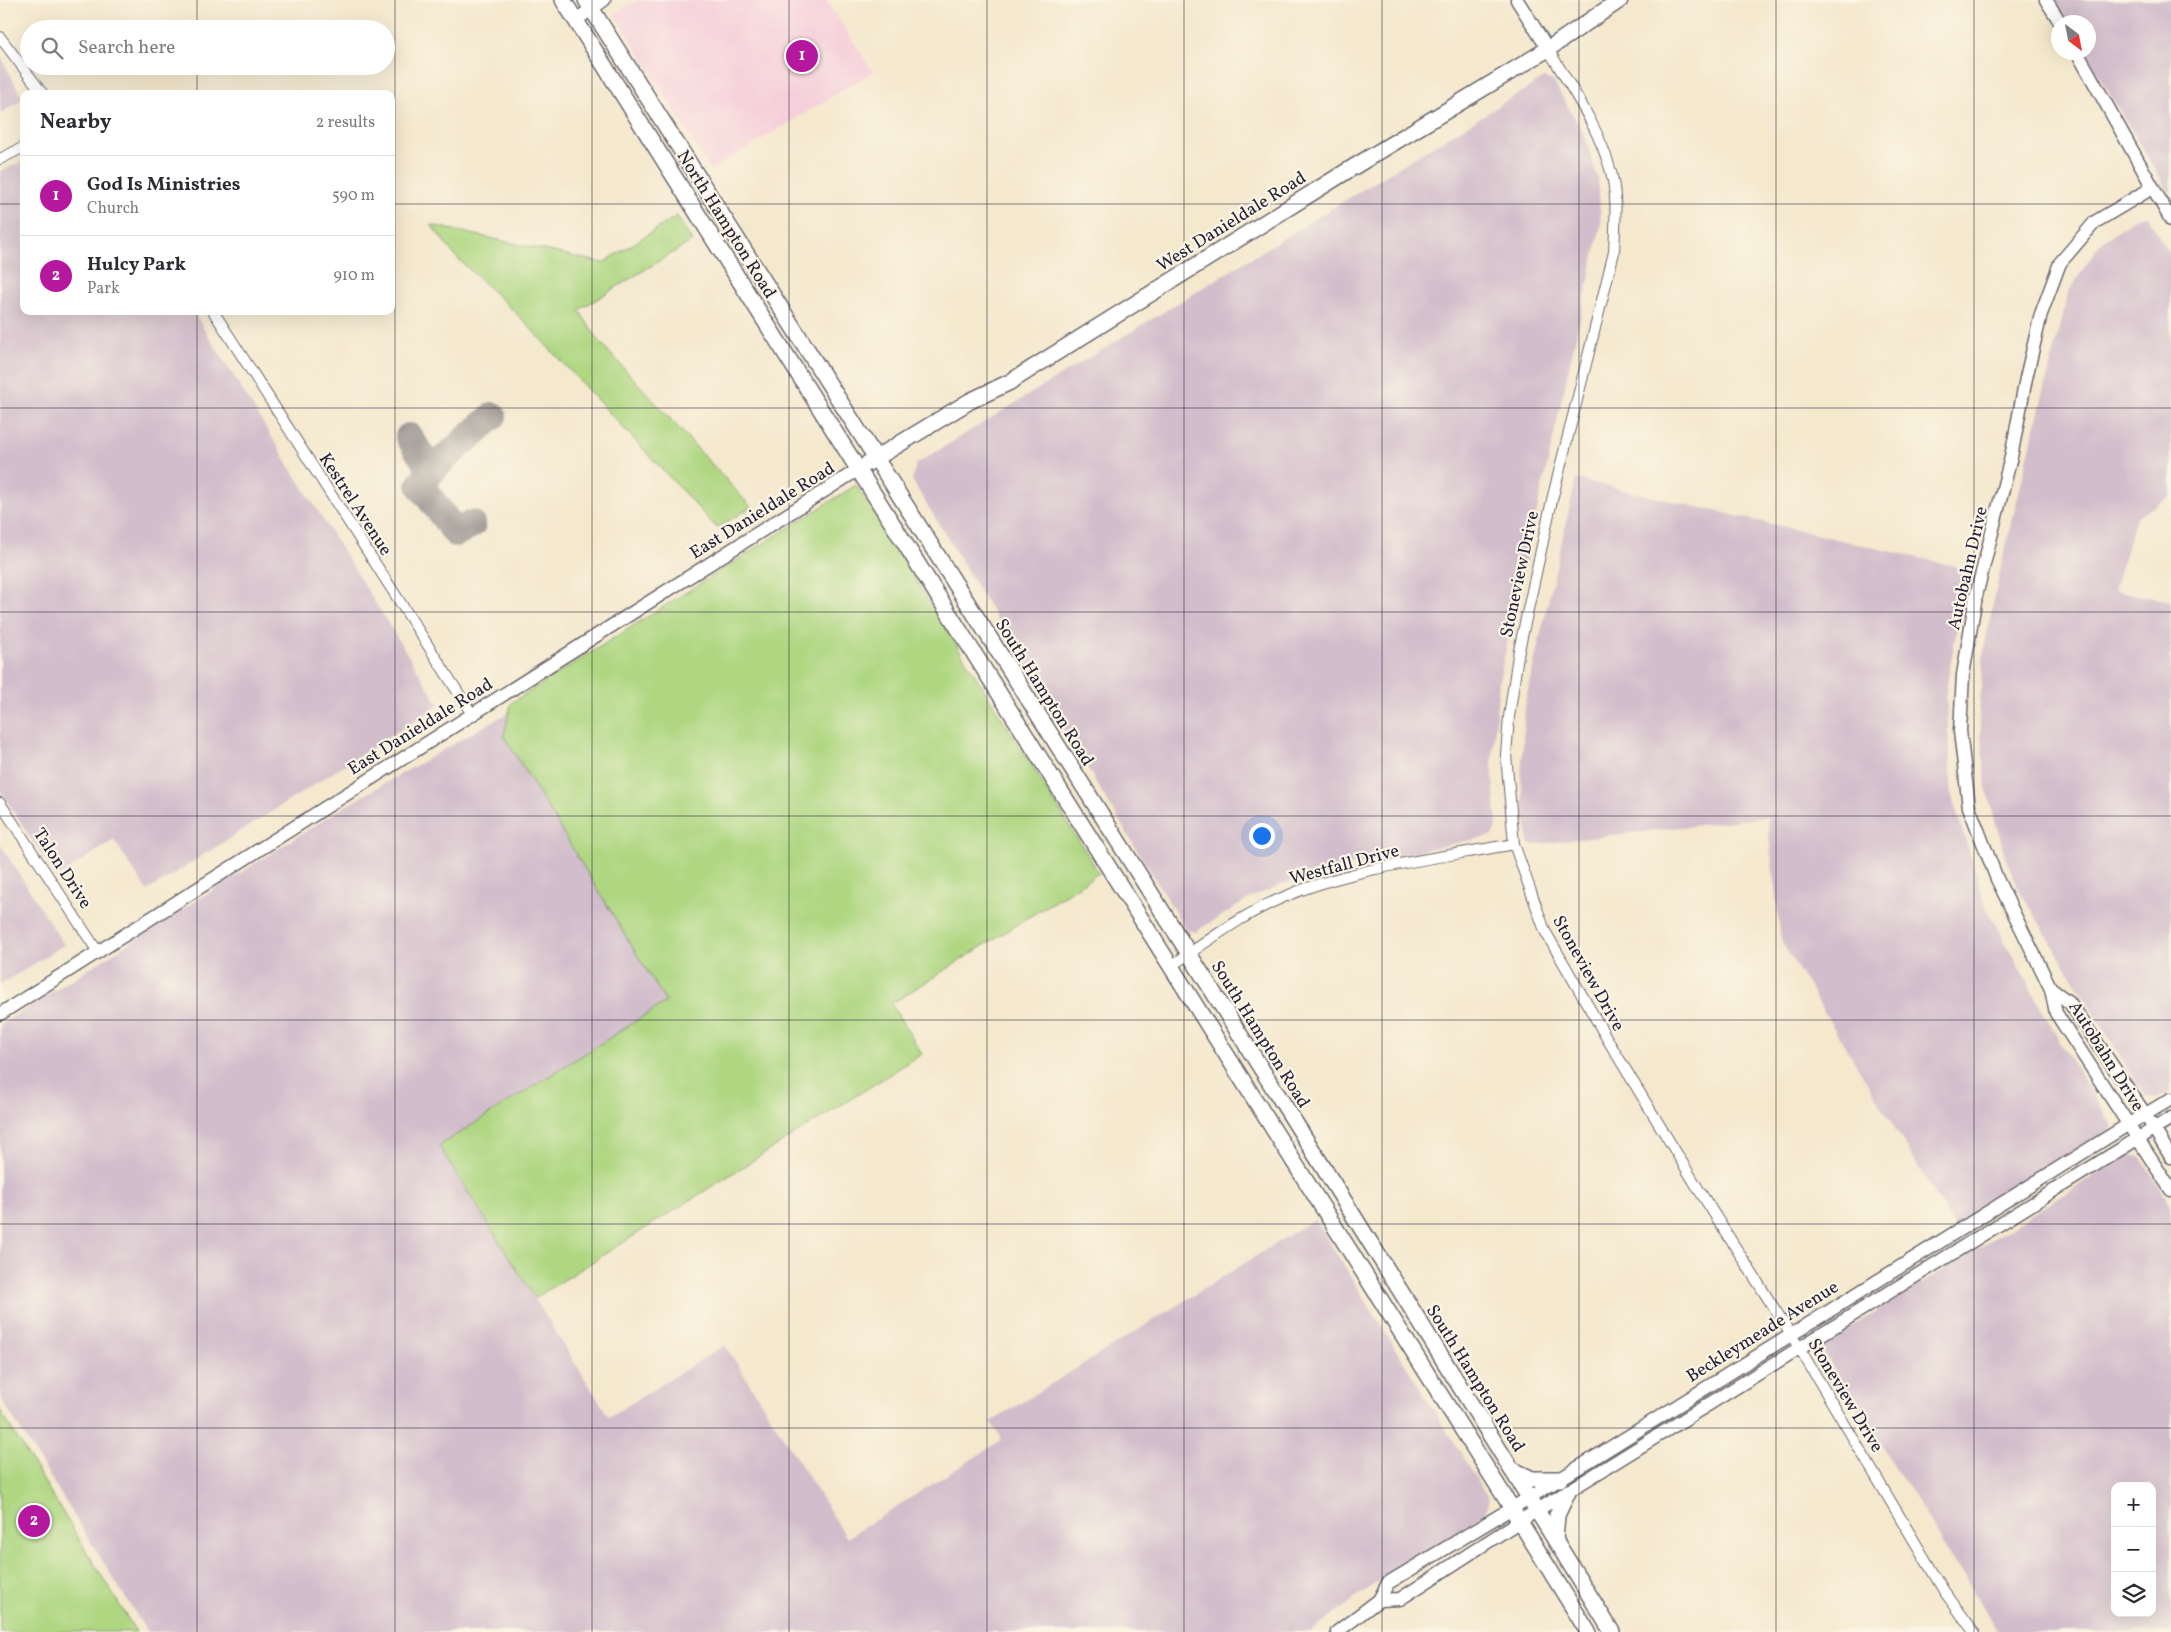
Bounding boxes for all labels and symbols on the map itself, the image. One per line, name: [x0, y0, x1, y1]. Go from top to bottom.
north arrow: [2051, 15, 2096, 60]
pin: 1: [786, 37, 818, 75]
street label: North Hampton Road: [670, 146, 782, 304]
street label: West Danieldale Road: [1152, 166, 1311, 279]
street label: Kestrel Avenue: [312, 449, 397, 561]
street label: East Danieldale Road: [685, 456, 840, 566]
street label: Autobahn Drive: [1942, 504, 1995, 632]
street label: Stoneview Drive: [1495, 509, 1546, 640]
street label: South Hampton Road: [988, 614, 1099, 771]
street label: East Danieldale Road: [343, 672, 498, 782]
your location: [1249, 823, 1275, 849]
street label: Talon Drive: [26, 824, 97, 914]
street label: Westfall Drive: [1287, 839, 1402, 892]
street label: Stoneview Drive: [1545, 911, 1630, 1036]
street label: South Hampton Road: [1204, 956, 1315, 1113]
street label: Autobahn Drive: [2062, 997, 2150, 1117]
street label: Beckleymeade Avenue: [1682, 1275, 1844, 1389]
street label: South Hampton Road: [1419, 1300, 1530, 1457]
street label: Stoneview Drive: [1801, 1334, 1889, 1457]
pin: 2: [18, 1502, 50, 1540]

